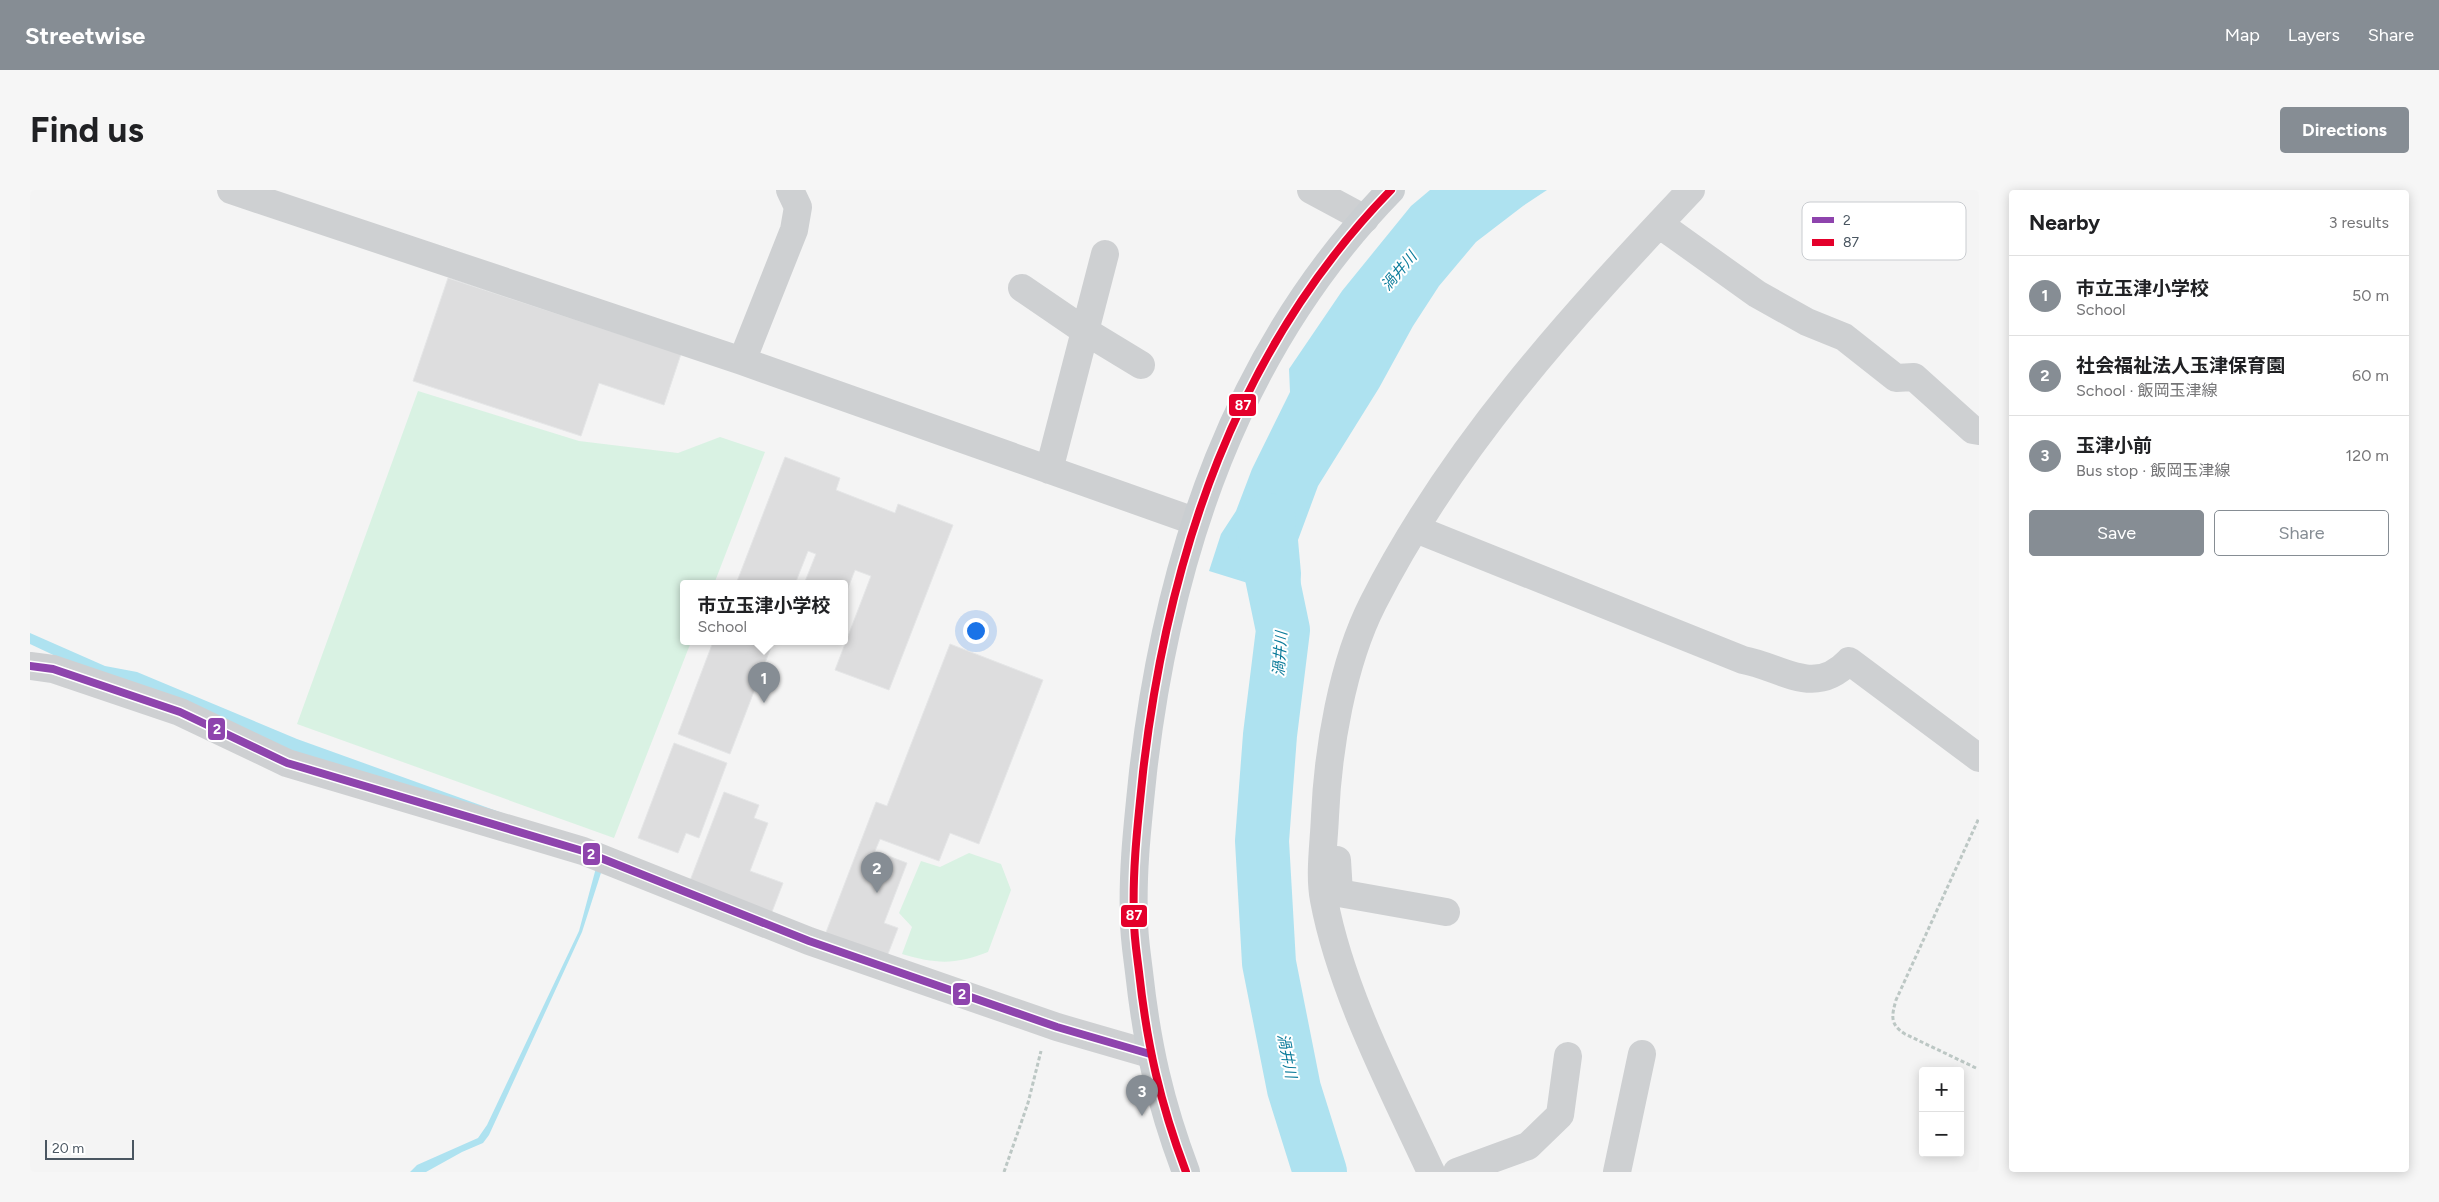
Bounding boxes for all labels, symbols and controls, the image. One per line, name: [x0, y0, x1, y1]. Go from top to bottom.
text: Streetwise: [25, 21, 145, 50]
text: Map: [2225, 24, 2260, 46]
text: Layers: [2288, 24, 2340, 46]
text: Share: [2368, 24, 2414, 46]
button: Directions: [2280, 107, 2409, 153]
text: Find us: [30, 109, 144, 151]
legend: [1802, 202, 1966, 260]
text: Nearby: [2029, 210, 2100, 235]
text: 2: [1843, 212, 1851, 229]
text: 3 results: [2329, 213, 2389, 232]
text: 87: [1843, 234, 1860, 251]
water label: 渦井川: [1378, 246, 1422, 294]
text: 市立玉津小学校: [2076, 277, 2209, 300]
text: 1: [2042, 286, 2048, 305]
text: 50 m: [2352, 286, 2389, 305]
text: School: [2076, 300, 2126, 319]
text: 社会福祉法人玉津保育園: [2076, 354, 2285, 377]
text: 2: [2040, 366, 2050, 385]
text: 60 m: [2352, 366, 2389, 385]
text: School · 飯岡玉津線: [2076, 381, 2217, 400]
line badge: 87: [1228, 393, 1257, 417]
text: 87: [1235, 397, 1251, 414]
text: 玉津小前: [2076, 434, 2152, 457]
text: 3: [2041, 446, 2049, 465]
text: 120 m: [2346, 446, 2389, 465]
text: Bus stop · 飯岡玉津線: [2076, 461, 2230, 480]
button: Save: [2029, 510, 2204, 556]
button: Share: [2214, 510, 2389, 556]
popup: [680, 580, 848, 645]
text: 市立玉津小学校: [697, 594, 831, 617]
text: School: [697, 617, 747, 636]
your location: [963, 618, 989, 644]
water label: 渦井川: [1269, 629, 1291, 677]
pin: 1: [748, 662, 780, 703]
line badge: 2: [207, 717, 226, 741]
text: 2: [213, 721, 221, 738]
line badge: 2: [582, 842, 601, 866]
text: 2: [587, 846, 595, 863]
pin: 2: [861, 852, 893, 893]
line badge: 87: [1120, 904, 1148, 928]
text: 87: [1126, 907, 1142, 924]
line badge: 2: [952, 982, 971, 1006]
text: 2: [958, 986, 966, 1003]
water label: 渦井川: [1274, 1032, 1301, 1082]
map controls: [1919, 1067, 1964, 1157]
button: +: [1919, 1067, 1964, 1112]
pin: 3: [1126, 1075, 1158, 1116]
button: −: [1919, 1112, 1964, 1157]
scale bar: [45, 1137, 134, 1160]
text: 20 m: [52, 1140, 84, 1157]

